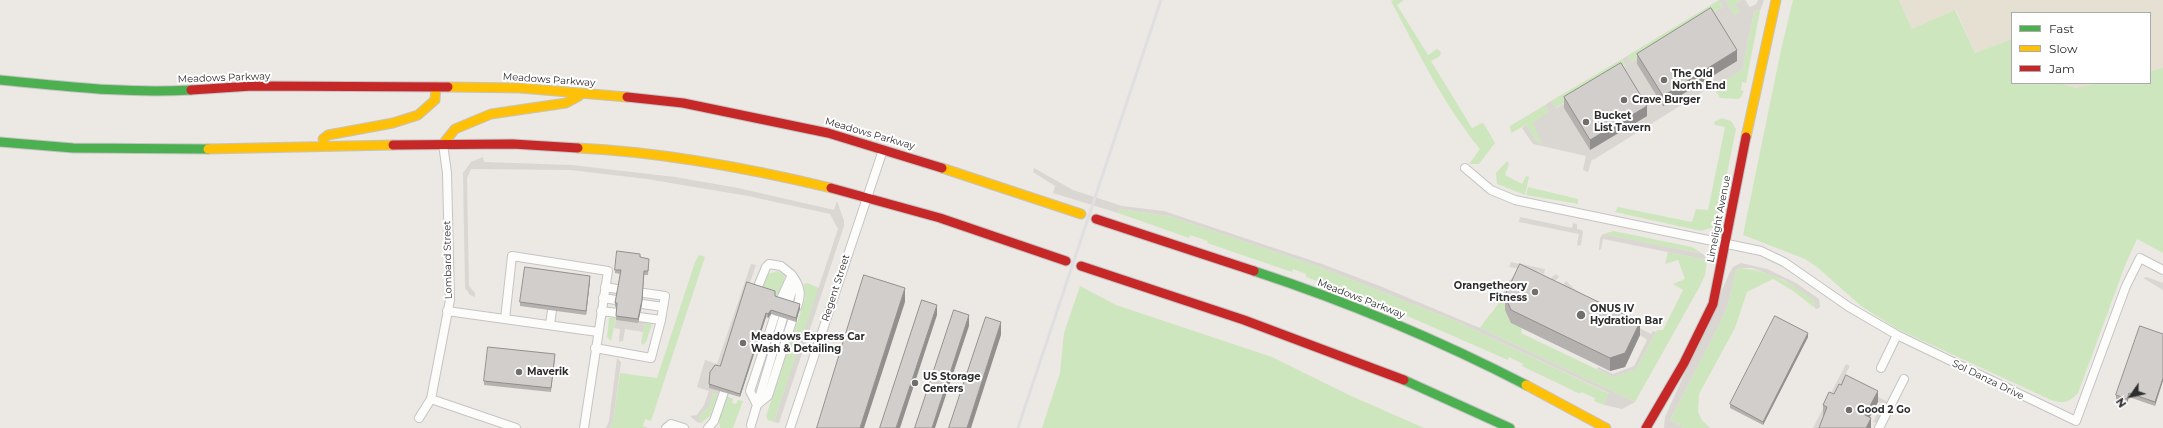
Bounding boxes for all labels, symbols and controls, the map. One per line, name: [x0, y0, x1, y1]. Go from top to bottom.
legend: [2011, 12, 2151, 84]
text: Fast: [2049, 21, 2074, 36]
text: Slow: [2049, 41, 2078, 56]
text: Jam: [2049, 61, 2075, 76]
place label: The Old North End: [1672, 68, 1726, 92]
street label: Meadows Parkway: [177, 70, 271, 86]
street label: Meadows Parkway: [502, 71, 596, 89]
marker: The Old North End: [1659, 75, 1669, 85]
place label: Crave Burger: [1632, 94, 1701, 106]
marker: Crave Burger: [1619, 95, 1629, 105]
place label: Bucket List Tavern: [1594, 110, 1651, 134]
street label: Meadows Parkway: [824, 115, 916, 153]
marker: Bucket List Tavern: [1581, 117, 1591, 127]
street label: Limelight Avenue: [1705, 174, 1733, 264]
street label: Lombard Street: [441, 220, 455, 300]
street label: Regent Street: [820, 253, 852, 323]
street label: Meadows Parkway: [1316, 277, 1406, 321]
place label: Orangetheory Fitness: [1454, 280, 1527, 304]
marker: Orangetheory Fitness: [1530, 287, 1540, 297]
place label: ONUS IV Hydration Bar: [1590, 303, 1663, 326]
marker: ONUS IV Hydration Bar: [1575, 309, 1587, 321]
place label: Meadows Express Car Wash & Detailing: [751, 331, 865, 354]
marker: Meadows Express Car Wash & Detailing: [738, 338, 748, 348]
street label: Sol Danza Drive: [1950, 357, 2026, 403]
place label: Maverik: [527, 366, 569, 378]
marker: Maverik: [514, 367, 524, 377]
place label: US Storage Centers: [923, 371, 981, 394]
north arrow: [2111, 376, 2151, 416]
marker: US Storage Centers: [910, 378, 920, 388]
text: N: [2113, 395, 2129, 410]
place label: Good 2 Go: [1857, 404, 1911, 416]
marker: Good 2 Go: [1844, 405, 1854, 415]

